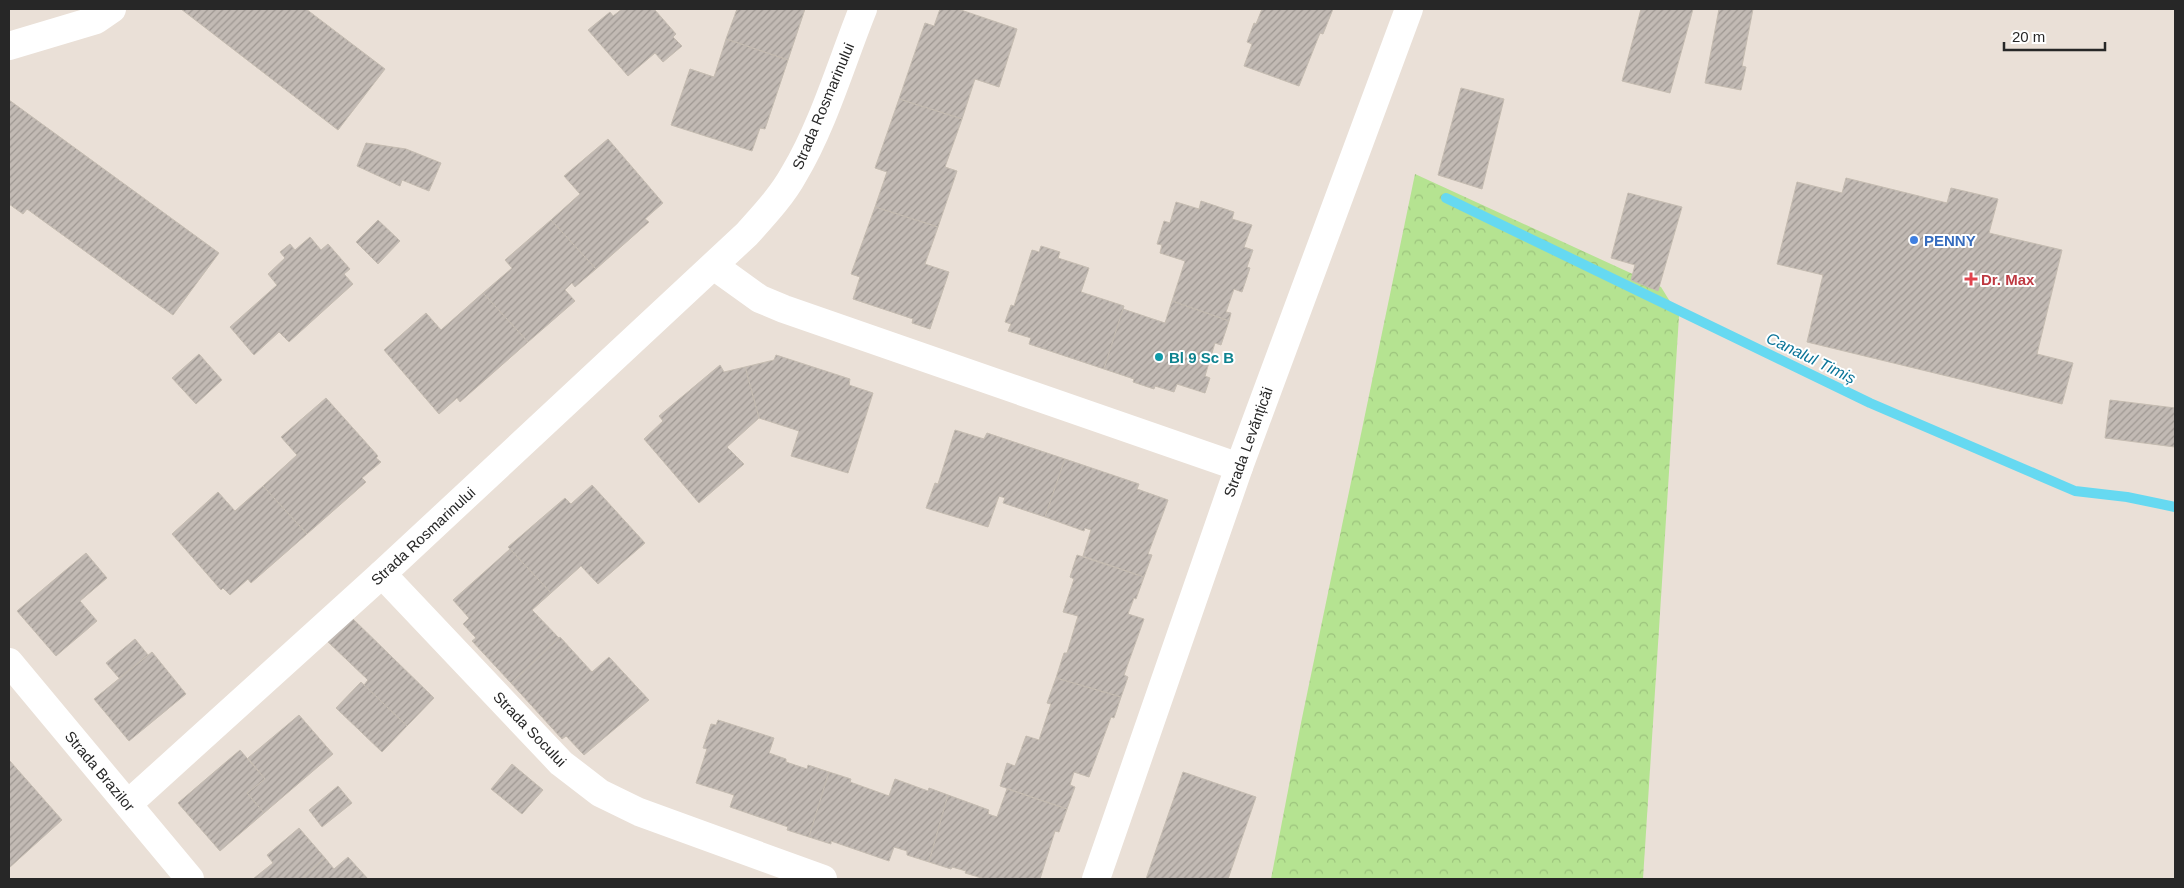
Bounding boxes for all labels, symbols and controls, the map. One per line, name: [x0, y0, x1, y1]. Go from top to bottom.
scale bar: [2004, 20, 2105, 52]
text: 20 m: [2012, 28, 2045, 45]
street label: Strada Rosmarinului: [789, 40, 857, 172]
place label: PENNY: [1924, 232, 1976, 249]
marker: PENNY: [1908, 234, 1920, 246]
place label: Dr. Max: [1981, 271, 2035, 288]
marker: Dr. Max: [1965, 273, 1977, 285]
water label: Canalul Timiș: [1764, 329, 1858, 387]
place label: Bl 9 Sc B: [1169, 349, 1234, 366]
marker: Bl 9 Sc B: [1153, 351, 1165, 363]
street label: Strada Levănțicăi: [1220, 385, 1276, 499]
street label: Strada Rosmarinului: [368, 483, 478, 589]
street label: Strada Socului: [490, 688, 570, 770]
street label: Strada Brazilor: [62, 728, 138, 814]

